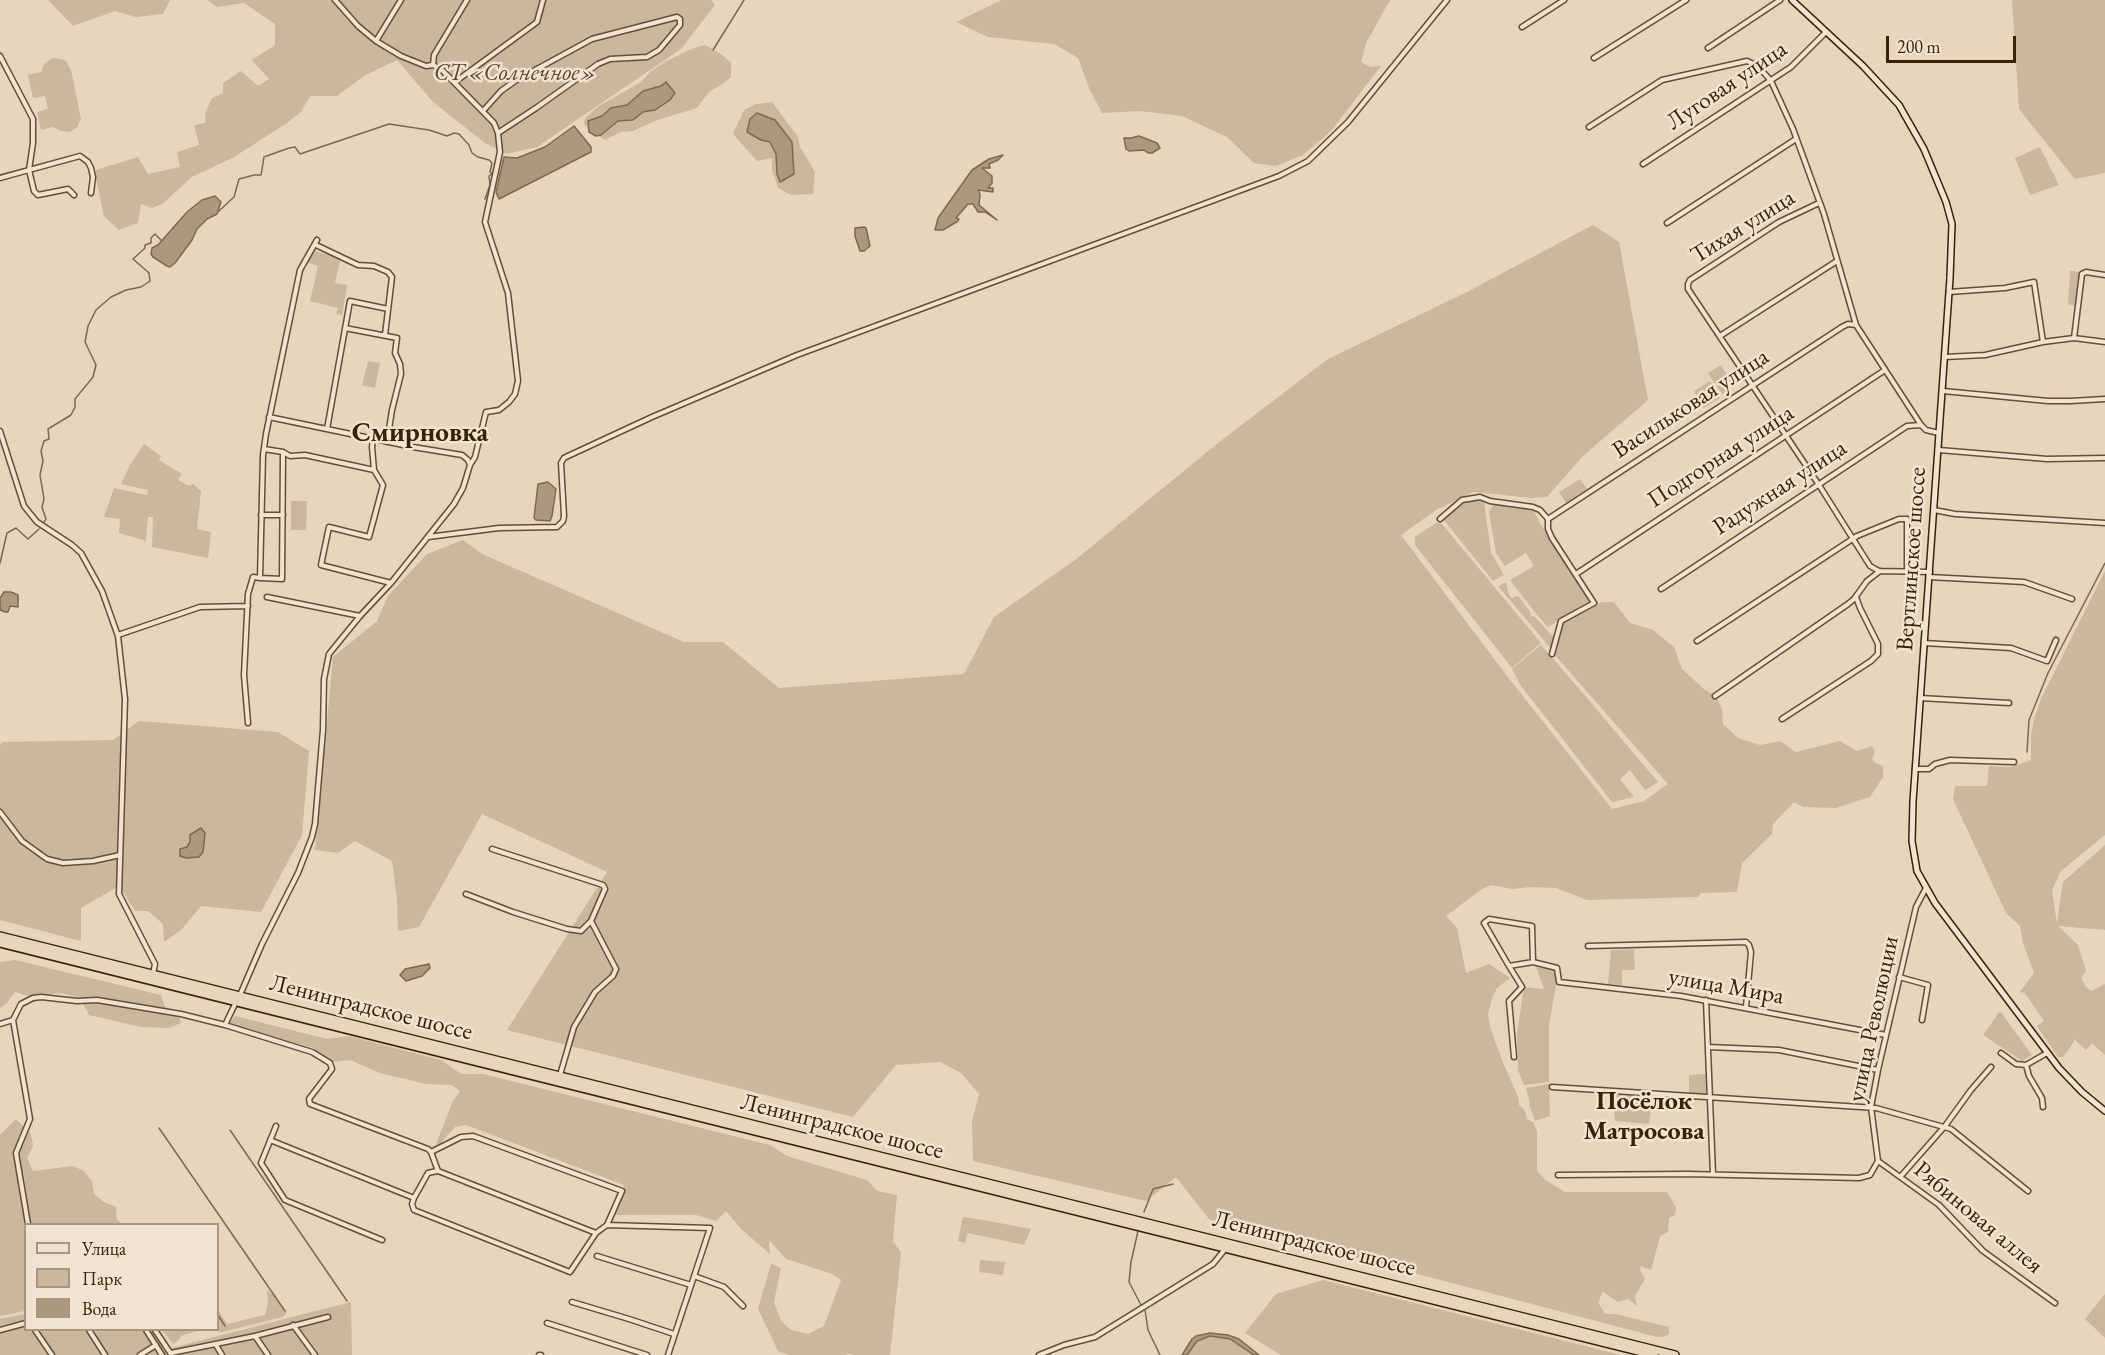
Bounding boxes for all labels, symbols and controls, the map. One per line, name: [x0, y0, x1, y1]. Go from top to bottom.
scale bar: [1889, 24, 2020, 62]
street label: Луговая улица: [1661, 35, 1793, 137]
text: 200 m: [1897, 35, 1941, 58]
park label: СТ «Солнечное»: [434, 59, 596, 87]
street label: Тихая улица: [1686, 184, 1800, 270]
street label: Васильковая улица: [1607, 343, 1775, 465]
street label: Подгорная улица: [1642, 399, 1800, 515]
district label: Смирновка: [352, 418, 488, 450]
street label: Радужная улица: [1708, 434, 1852, 542]
street label: Вертлинское шоссе: [1891, 466, 1933, 652]
street label: улица Революции: [1842, 933, 1906, 1105]
street label: улица Мира: [1666, 963, 1786, 1011]
street label: Ленинградское шоссе: [267, 969, 475, 1047]
district label: Посёлок Матросова: [1583, 1086, 1705, 1148]
street label: Ленинградское шоссе: [738, 1088, 946, 1166]
street label: Рябиновая аллея: [1908, 1156, 2048, 1280]
street label: Ленинградское шоссе: [1210, 1205, 1418, 1283]
legend: [24, 1223, 219, 1331]
text: Улица: [82, 1237, 126, 1260]
text: Парк: [82, 1267, 122, 1290]
text: Вода: [82, 1297, 116, 1320]

